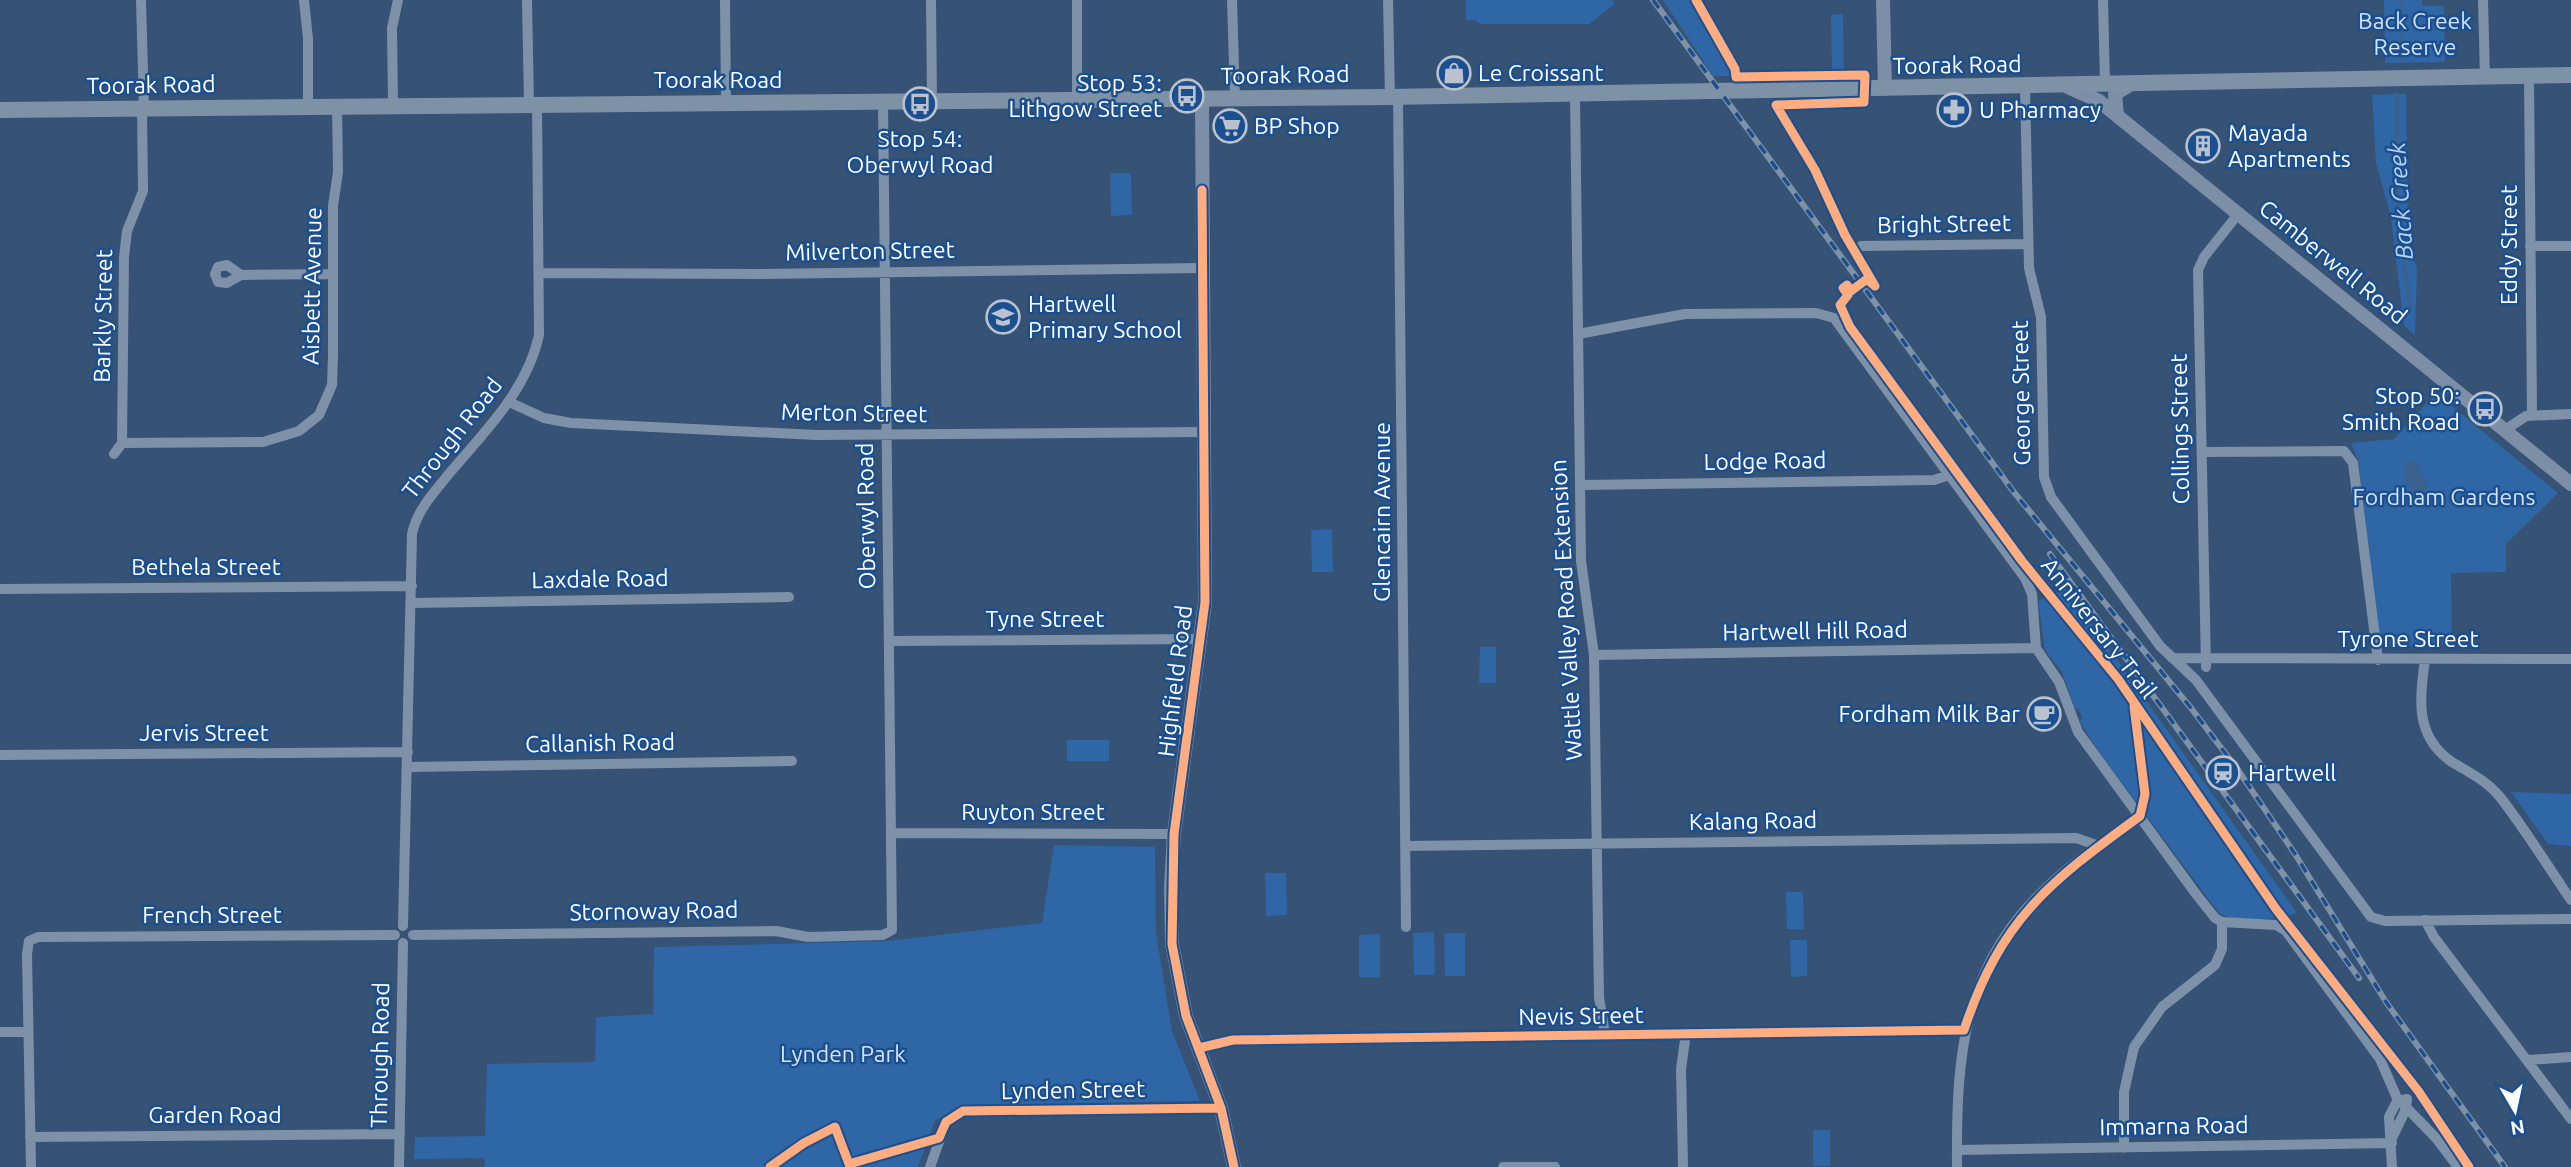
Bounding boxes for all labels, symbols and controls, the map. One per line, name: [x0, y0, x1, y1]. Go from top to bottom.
park label: Back Creek Reserve: [2358, 8, 2472, 59]
street label: Toorak Road: [1892, 51, 2022, 78]
shop icon: Le Croissant: [1435, 54, 1473, 92]
place label: Le Croissant: [1478, 60, 1603, 85]
street label: Toorak Road: [1220, 61, 1350, 88]
street label: Toorak Road: [653, 67, 783, 92]
place label: Stop 53: Lithgow Street: [1009, 70, 1162, 121]
street label: Toorak Road: [86, 71, 216, 98]
bus stop icon: Stop 53: Lithgow Street: [1168, 77, 1206, 115]
bus stop icon: Stop 54: Oberwyl Road: [901, 85, 939, 123]
pharmacy icon: U Pharmacy: [1935, 91, 1973, 129]
place label: U Pharmacy: [1979, 97, 2101, 122]
supermarket icon: BP Shop: [1211, 107, 1249, 145]
place label: BP Shop: [1254, 113, 1340, 138]
place label: Mayada Apartments: [2228, 120, 2351, 171]
place label: Stop 54: Oberwyl Road: [847, 126, 993, 177]
building icon: Mayada Apartments: [2184, 127, 2222, 165]
water label: Back Creek: [2383, 141, 2418, 261]
street label: Eddy Street: [2496, 185, 2521, 305]
street label: Camberwell Road: [2255, 195, 2412, 329]
street label: Aisbett Avenue: [298, 207, 325, 365]
street label: Bright Street: [1877, 210, 2011, 237]
street label: Milverton Street: [785, 237, 955, 264]
street label: Barkly Street: [89, 249, 116, 383]
place label: Hartwell Primary School: [1028, 291, 1182, 342]
school or university icon: Hartwell Primary School: [984, 298, 1022, 336]
street label: George Street: [2007, 320, 2034, 466]
street label: Collings Street: [2166, 353, 2193, 505]
street label: Through Road: [397, 373, 506, 503]
place label: Stop 50: Smith Road: [2342, 383, 2460, 434]
bus stop icon: Stop 50: Smith Road: [2466, 390, 2504, 428]
street label: Merton Street: [781, 399, 927, 426]
street label: Glencairn Avenue: [1369, 422, 1394, 602]
street label: Oberwyl Road: [852, 442, 879, 590]
street label: Lodge Road: [1703, 447, 1827, 474]
street label: Wattle Valley Road Extension: [1545, 459, 1586, 761]
park label: Fordham Gardens: [2353, 484, 2535, 509]
street label: Anniversary Trail: [2037, 553, 2162, 703]
street label: Bethela Street: [131, 554, 281, 579]
street label: Laxdale Road: [531, 565, 669, 592]
street label: Highfield Road: [1153, 604, 1196, 758]
street label: Tyne Street: [986, 606, 1104, 631]
street label: Hartwell Hill Road: [1722, 616, 1908, 645]
street label: Tyrone Street: [2338, 626, 2478, 651]
cafe icon: Fordham Milk Bar: [2025, 695, 2063, 733]
place label: Fordham Milk Bar: [1839, 701, 2020, 726]
street label: Jervis Street: [139, 720, 269, 745]
street label: Callanish Road: [525, 729, 675, 756]
station icon: Hartwell: [2204, 754, 2242, 792]
place label: Hartwell: [2248, 760, 2336, 785]
street label: Ruyton Street: [961, 799, 1105, 824]
street label: Kalang Road: [1689, 807, 1817, 834]
street label: Stornoway Road: [569, 897, 739, 924]
street label: French Street: [142, 902, 282, 927]
street label: Through Road: [366, 982, 393, 1128]
street label: Nevis Street: [1518, 1002, 1644, 1029]
park label: Lynden Park: [780, 1041, 906, 1066]
street label: Lynden Street: [1001, 1076, 1145, 1103]
north arrow: [2480, 1076, 2550, 1146]
street label: Garden Road: [148, 1102, 282, 1127]
street label: Immarna Road: [2099, 1112, 2249, 1139]
text: N: [2509, 1116, 2526, 1140]

